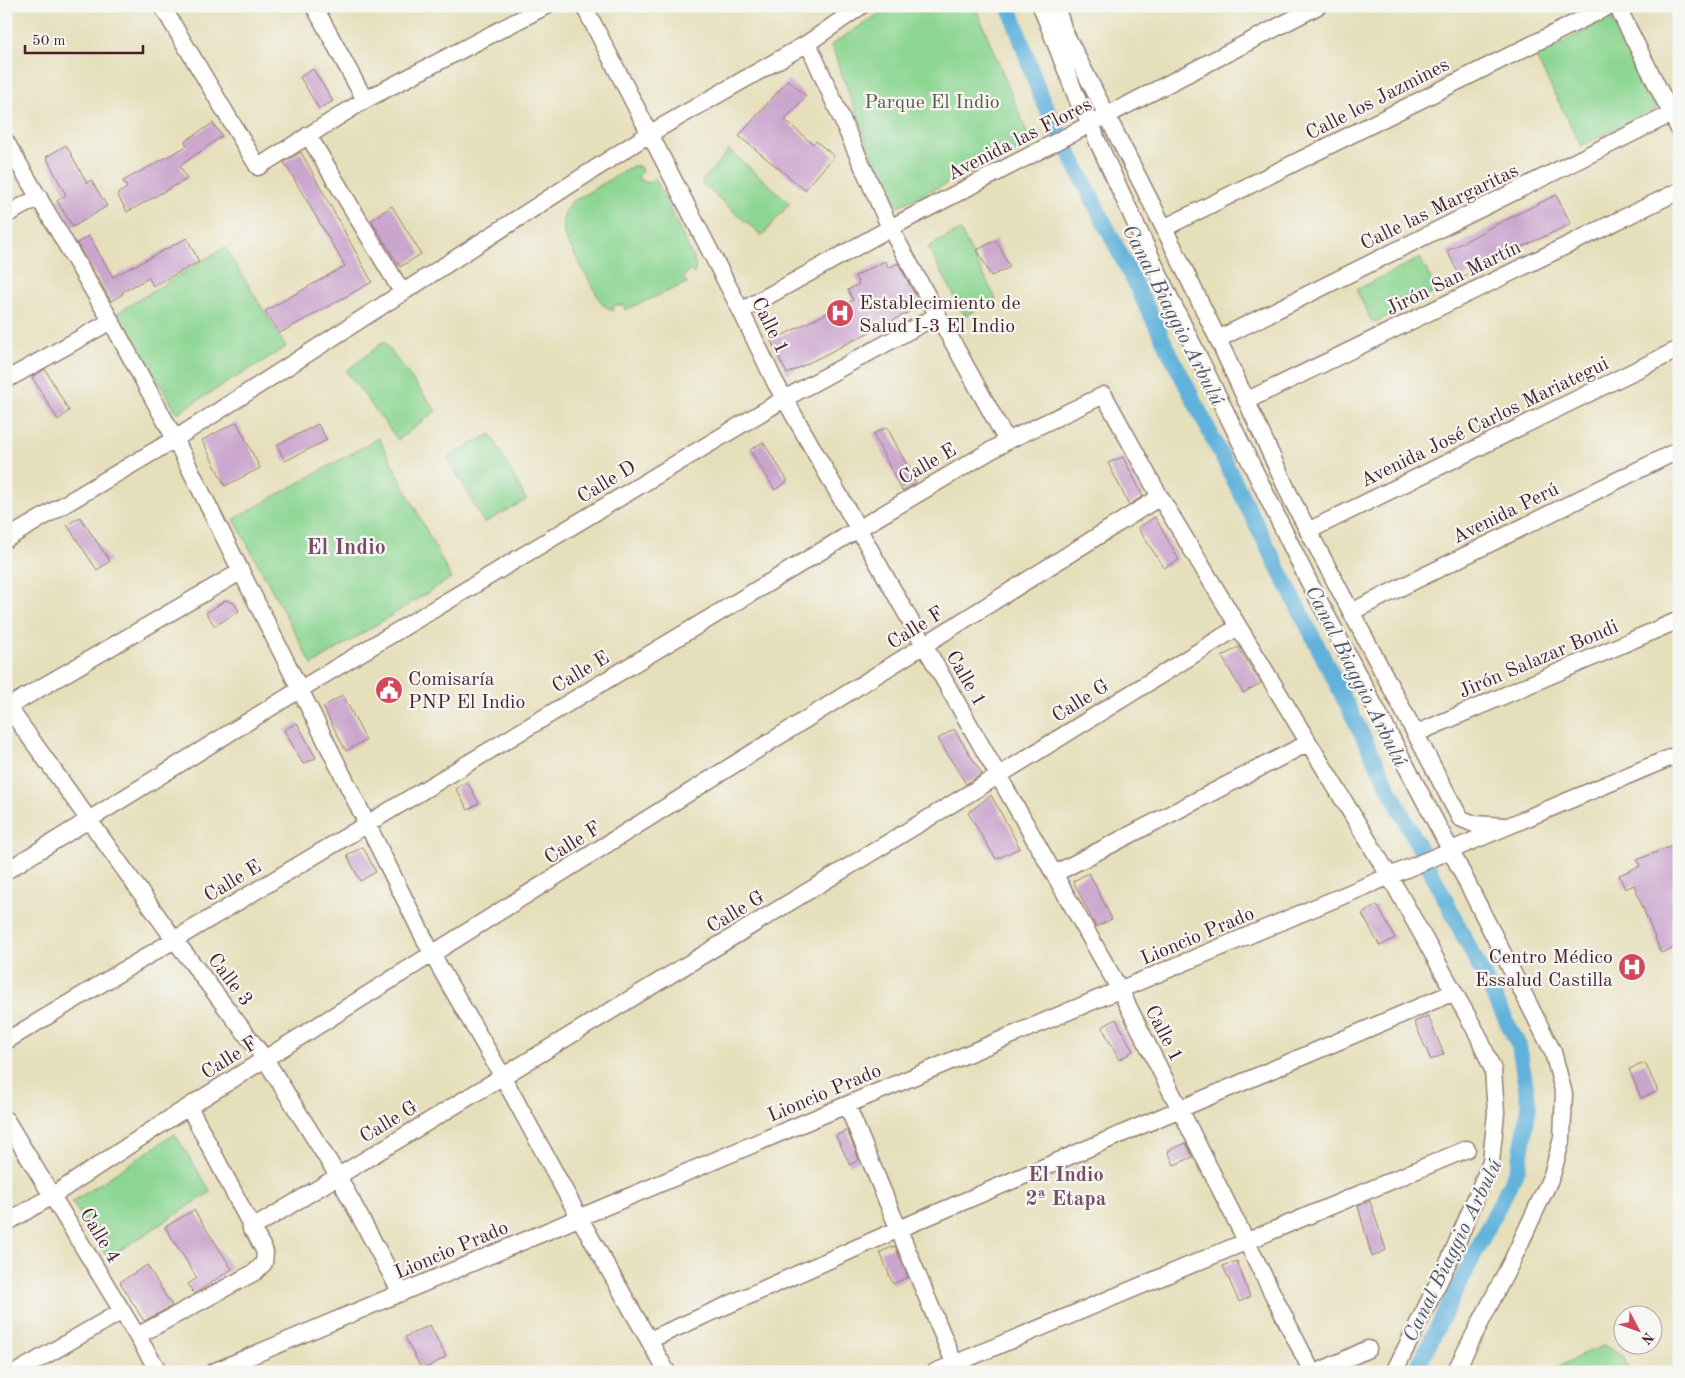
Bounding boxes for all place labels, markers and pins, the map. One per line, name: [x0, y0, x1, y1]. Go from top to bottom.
place label: Establecimiento de Salud I-3 El Indio: [859, 294, 1021, 337]
hospital icon: Establecimiento de Salud I-3 El Indio: [825, 298, 855, 328]
place label: Comisaría PNP El Indio: [408, 670, 525, 713]
public building icon: Comisaría PNP El Indio: [374, 675, 404, 705]
place label: Centro Médico Essalud Castilla: [1475, 948, 1613, 991]
hospital icon: Centro Médico Essalud Castilla: [1617, 952, 1647, 982]

